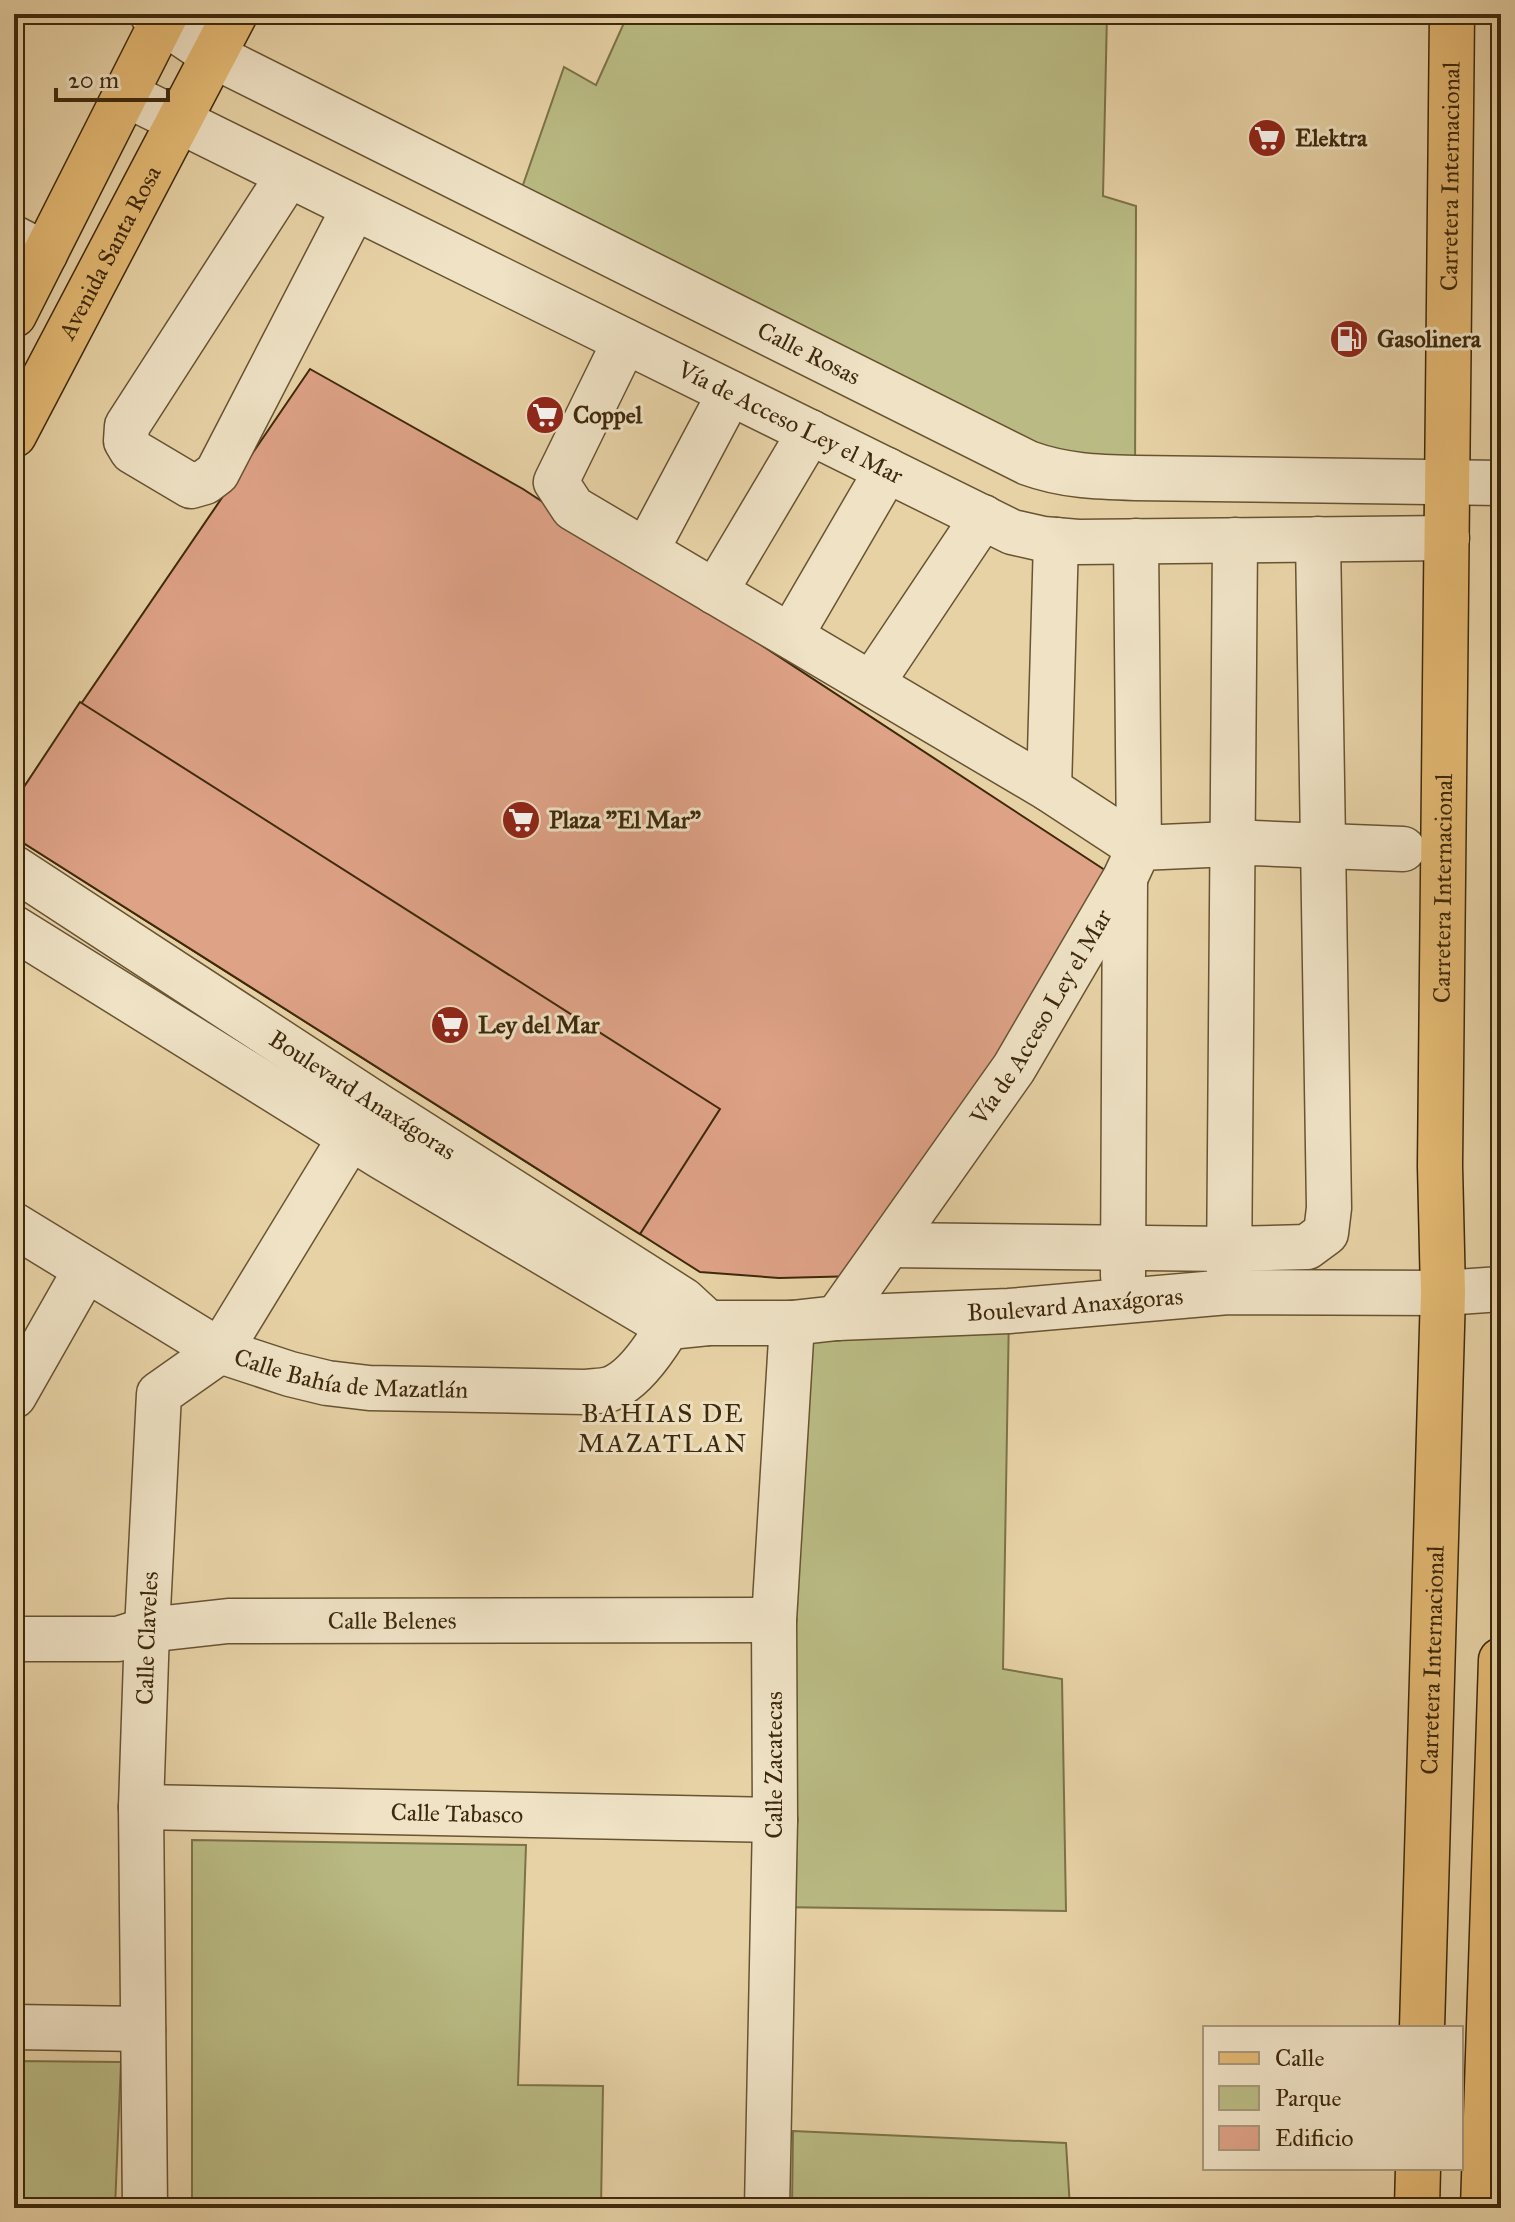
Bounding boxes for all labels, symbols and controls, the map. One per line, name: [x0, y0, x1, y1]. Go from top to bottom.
scale bar: [56, 52, 168, 102]
street label: Carretera Internacional: [1434, 61, 1467, 291]
text: 20 m: [68, 65, 119, 95]
supermarket icon: Elektra: [1246, 117, 1288, 159]
place label: Elektra: [1295, 123, 1368, 153]
street label: Avenida Santa Rosa: [51, 160, 168, 345]
street label: Calle Rosas: [752, 315, 865, 392]
fuel station icon: Gasolinera: [1328, 318, 1370, 360]
place label: Gasolinera: [1377, 324, 1482, 354]
street label: Vía de Acceso Ley el Mar: [672, 354, 908, 491]
supermarket icon: Coppel: [524, 394, 566, 436]
place label: Coppel: [573, 400, 643, 430]
street label: Carretera Internacional: [1427, 773, 1459, 1003]
supermarket icon: Plaza "El Mar": [500, 799, 542, 841]
place label: Plaza "El Mar": [549, 805, 701, 835]
street label: Vía de Acceso Ley el Mar: [963, 904, 1118, 1131]
supermarket icon: Ley del Mar: [429, 1004, 471, 1046]
place label: Ley del Mar: [478, 1010, 601, 1040]
street label: Boulevard Anaxágoras: [263, 1024, 461, 1166]
street label: Boulevard Anaxágoras: [967, 1281, 1184, 1328]
street label: Calle Bahía de Mazatlán: [230, 1342, 468, 1405]
district label: BAHIAS DE MAZATLAN: [578, 1397, 748, 1459]
street label: Carretera Internacional: [1414, 1545, 1451, 1775]
street label: Calle Claveles: [129, 1571, 165, 1705]
street label: Calle Belenes: [328, 1606, 456, 1636]
street label: Calle Zacatecas: [759, 1691, 789, 1839]
street label: Calle Tabasco: [390, 1797, 524, 1830]
legend: [1203, 2026, 1463, 2170]
text: Calle: [1275, 2043, 1324, 2073]
text: Parque: [1275, 2083, 1342, 2113]
text: Edificio: [1275, 2123, 1354, 2153]

